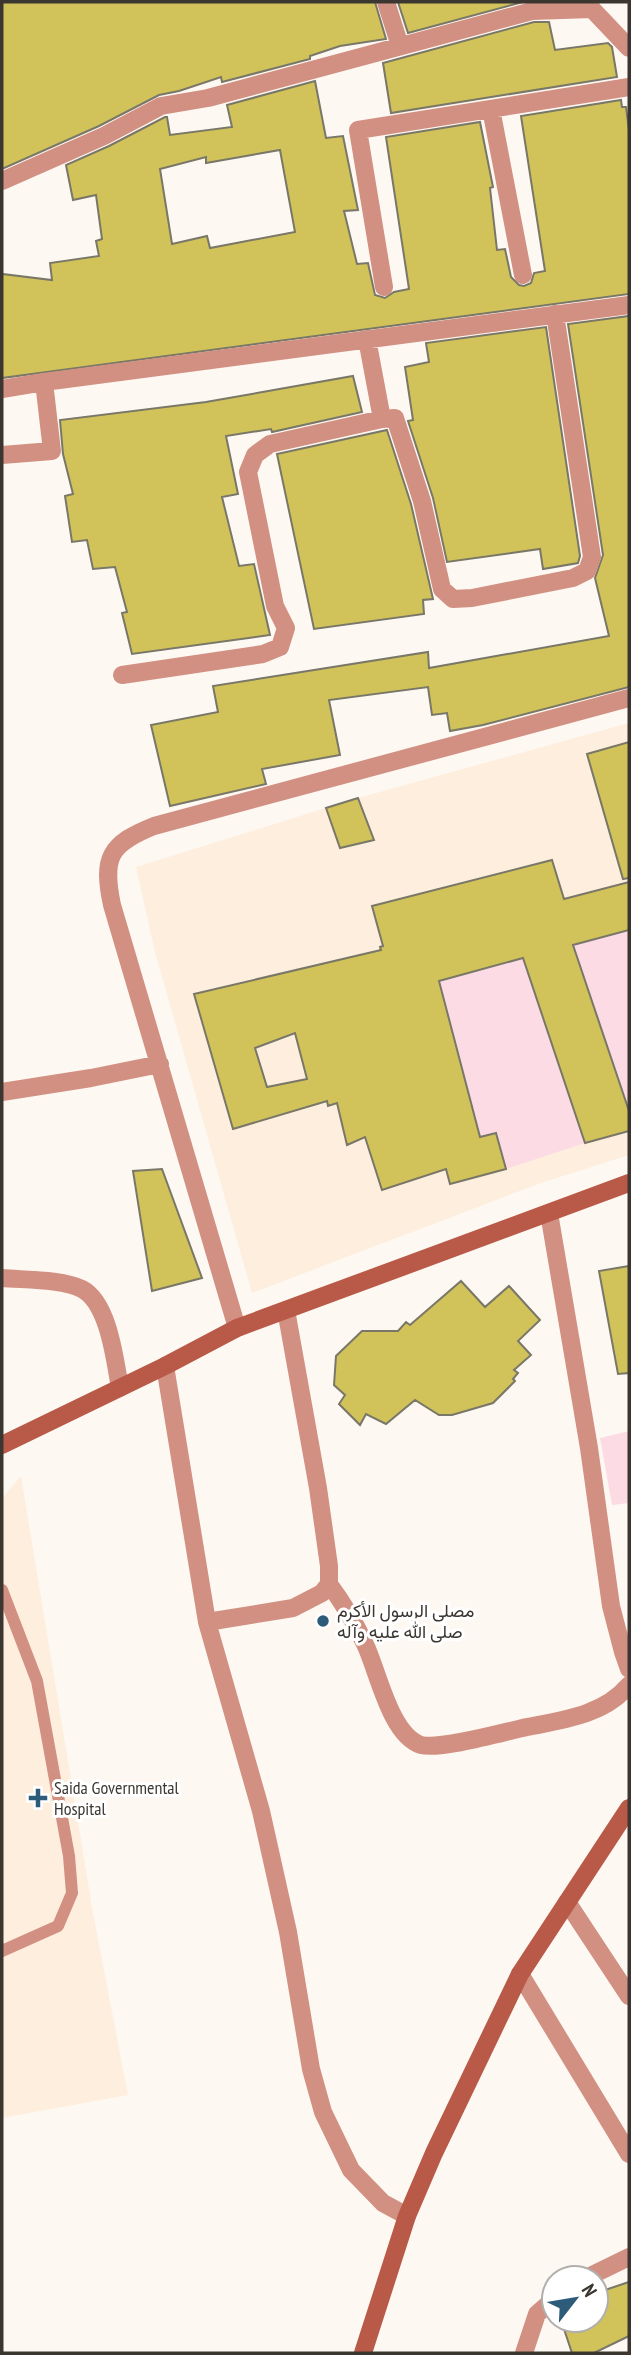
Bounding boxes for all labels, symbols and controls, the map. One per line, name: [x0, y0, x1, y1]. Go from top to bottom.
place label: مصلى الرسول الأكرم صلى الله عليه وآله: [337, 1599, 474, 1643]
marker: مصلى الرسول الأكرم صلى الله عليه وآله: [315, 1613, 331, 1629]
place label: Saida Governmental Hospital: [54, 1776, 180, 1820]
marker: Saida Governmental Hospital: [28, 1788, 48, 1808]
north arrow: [540, 2264, 610, 2334]
text: N: [577, 2280, 603, 2301]

